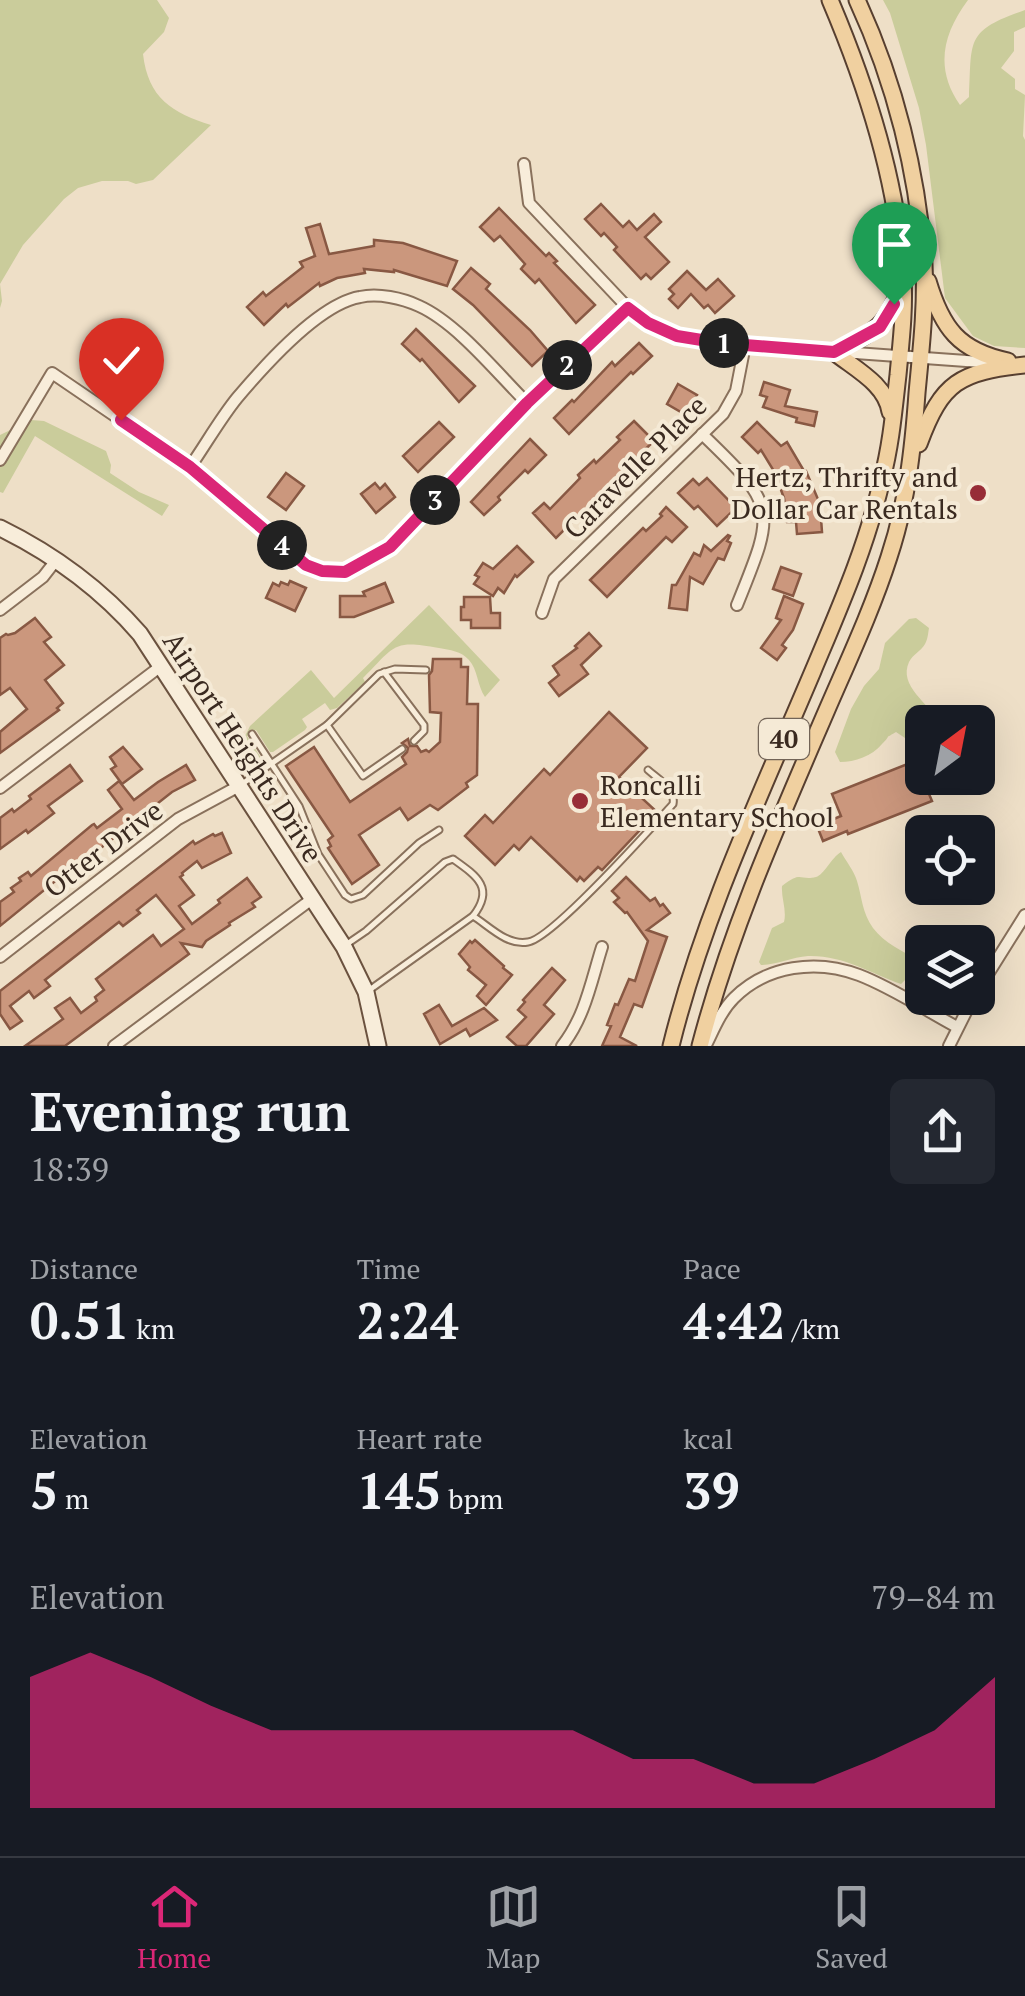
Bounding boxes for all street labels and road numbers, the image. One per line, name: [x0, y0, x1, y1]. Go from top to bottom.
street label: Caravelle Place: [555, 387, 714, 546]
street label: Airport Heights Drive: [155, 624, 332, 869]
road number: 40: [759, 719, 809, 759]
street label: Otter Drive: [36, 792, 170, 905]

